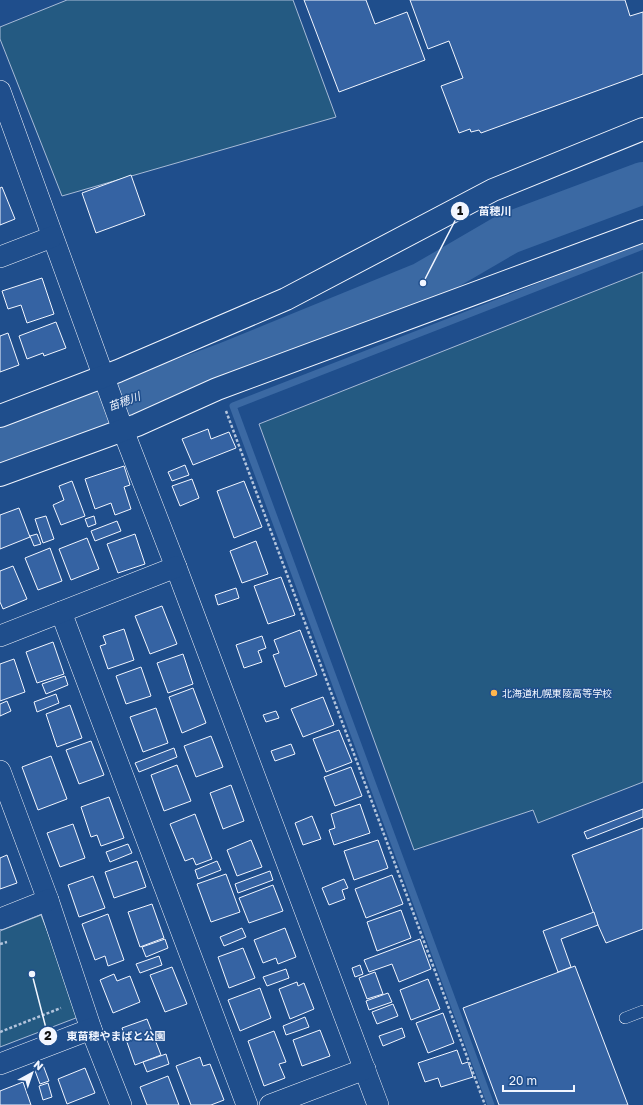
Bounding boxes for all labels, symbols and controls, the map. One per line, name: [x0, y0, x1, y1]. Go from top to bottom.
callout: 苗穂川: [450, 199, 519, 222]
text: 1: [457, 203, 463, 218]
text: 苗穂川: [479, 204, 512, 217]
water label: 苗穂川: [106, 389, 143, 413]
place label: 北海道札幌東陵高等学校: [502, 687, 612, 699]
marker: 北海道札幌東陵高等学校: [489, 688, 499, 698]
callout: 東苗穂やまばと公園: [38, 1025, 173, 1048]
text: 2: [44, 1028, 52, 1043]
text: 東苗穂やまばと公園: [67, 1029, 166, 1042]
north arrow: [12, 1053, 52, 1093]
text: N: [31, 1057, 46, 1073]
scale bar: [503, 1067, 574, 1093]
text: 20 m: [509, 1073, 537, 1088]

